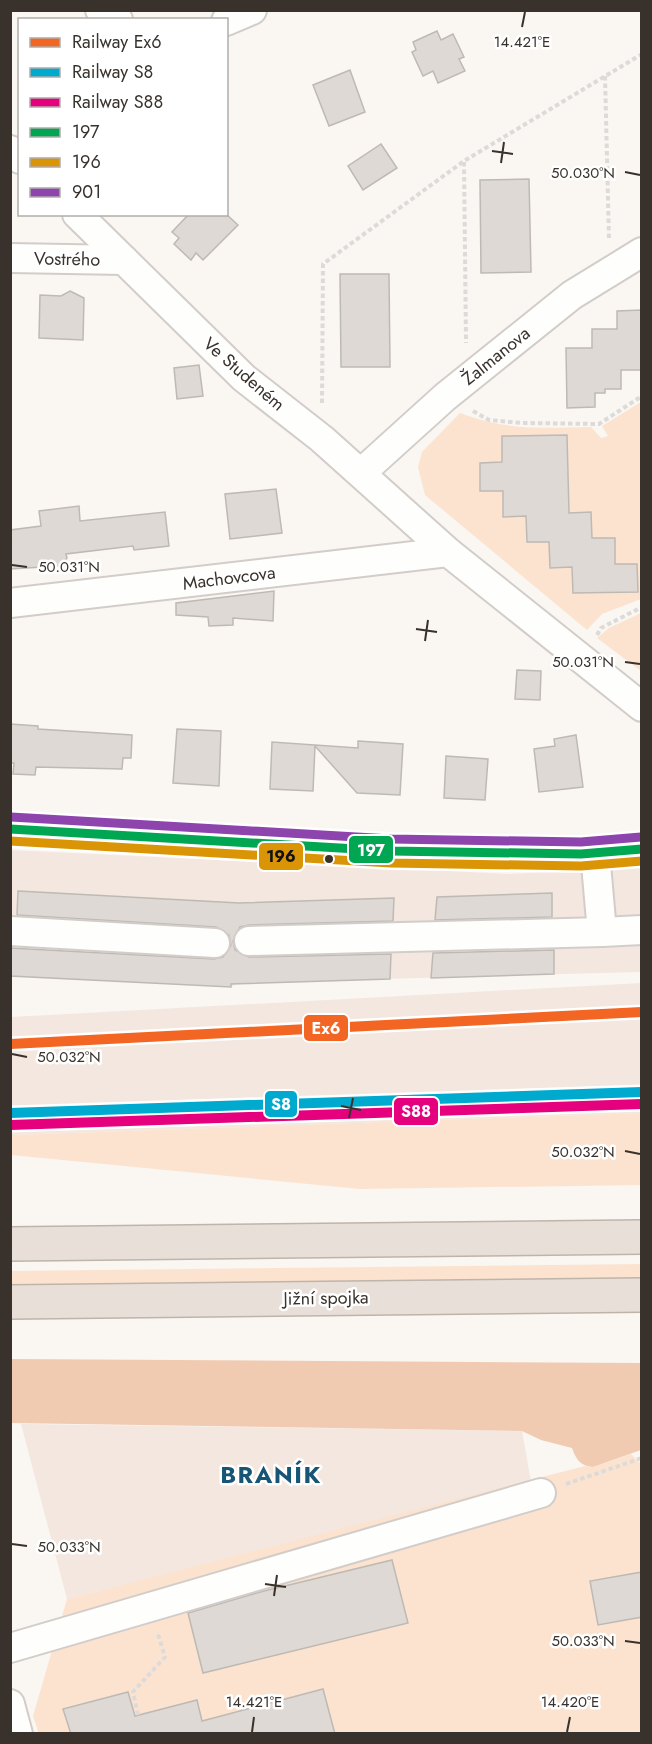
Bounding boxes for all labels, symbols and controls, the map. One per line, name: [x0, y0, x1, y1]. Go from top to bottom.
legend: [18, 18, 228, 216]
text: Railway Ex6: [72, 29, 162, 55]
text: 14.421°E: [494, 31, 550, 53]
text: Railway S8: [72, 59, 153, 85]
text: Railway S88: [72, 89, 163, 115]
text: 197: [72, 119, 100, 145]
text: 196: [72, 149, 101, 175]
text: 50.030°N: [551, 162, 615, 184]
text: 901: [72, 179, 101, 205]
street label: Vostrého: [34, 245, 101, 273]
street label: Žalmanova: [456, 320, 536, 392]
street label: Ve Studeném: [197, 331, 291, 417]
text: 50.031°N: [38, 556, 100, 578]
street label: Machovcova: [181, 559, 277, 597]
text: 50.031°N: [552, 651, 614, 673]
line badge: 197: [348, 835, 394, 864]
text: 197: [357, 839, 385, 862]
line badge: 196: [258, 842, 304, 871]
text: 196: [266, 845, 296, 868]
unlabelled marker: [323, 853, 335, 865]
line badge: Ex6: [303, 1014, 349, 1042]
text: Ex6: [312, 1017, 340, 1040]
text: 50.032°N: [37, 1046, 101, 1068]
line badge: S8: [264, 1090, 298, 1118]
text: S8: [271, 1093, 291, 1116]
line badge: S88: [393, 1097, 439, 1126]
text: S88: [401, 1100, 431, 1123]
text: 50.032°N: [551, 1141, 615, 1163]
street label: Jižní spojka: [281, 1284, 369, 1312]
district label: BRANÍK: [220, 1457, 322, 1492]
text: 50.033°N: [37, 1536, 101, 1558]
text: 50.033°N: [551, 1630, 615, 1652]
text: 14.421°E: [226, 1691, 282, 1713]
text: 14.420°E: [541, 1691, 599, 1713]

